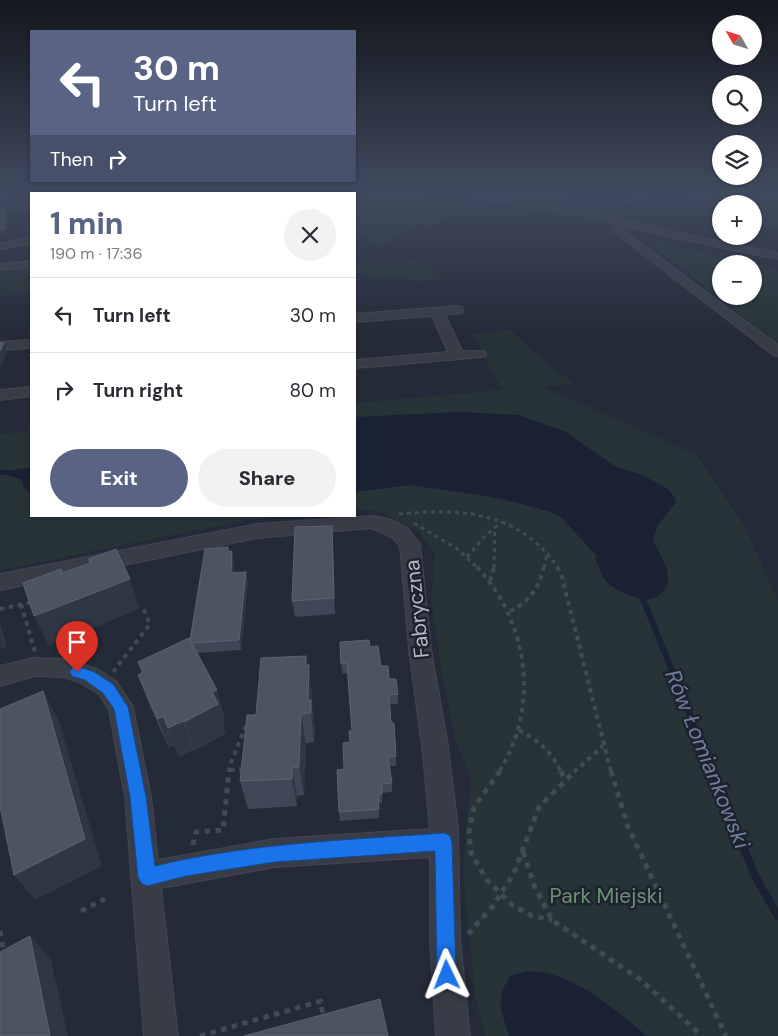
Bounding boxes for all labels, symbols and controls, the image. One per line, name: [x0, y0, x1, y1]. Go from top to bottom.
north arrow: [712, 15, 762, 65]
map controls: [712, 15, 762, 305]
text: 30 m: [133, 45, 220, 91]
icon: left: [50, 50, 115, 115]
button: search: [712, 75, 762, 125]
text: Turn left: [133, 89, 217, 118]
button: layers: [712, 135, 762, 185]
icon: right: [103, 145, 131, 173]
text: Then: [50, 147, 93, 172]
button: +: [712, 195, 762, 245]
text: 1 min: [50, 204, 123, 243]
button: close: [284, 209, 336, 261]
text: 190 m · 17:36: [50, 243, 142, 264]
button: −: [712, 255, 762, 305]
icon: left: [50, 301, 78, 329]
text: Turn left: [93, 303, 171, 328]
text: 30 m: [290, 303, 336, 328]
icon: right: [50, 376, 78, 404]
text: Turn right: [93, 378, 183, 403]
text: 80 m: [289, 378, 336, 403]
button: Exit: [50, 449, 188, 507]
button: Share: [198, 449, 336, 507]
street label: Fabryczna: [398, 558, 436, 660]
pin: [56, 621, 98, 672]
icon: arrive: [63, 628, 91, 656]
water label: Rów Łomiankowski: [658, 665, 757, 854]
park label: Park Miejski: [550, 882, 662, 910]
position arrow: [420, 948, 472, 1000]

